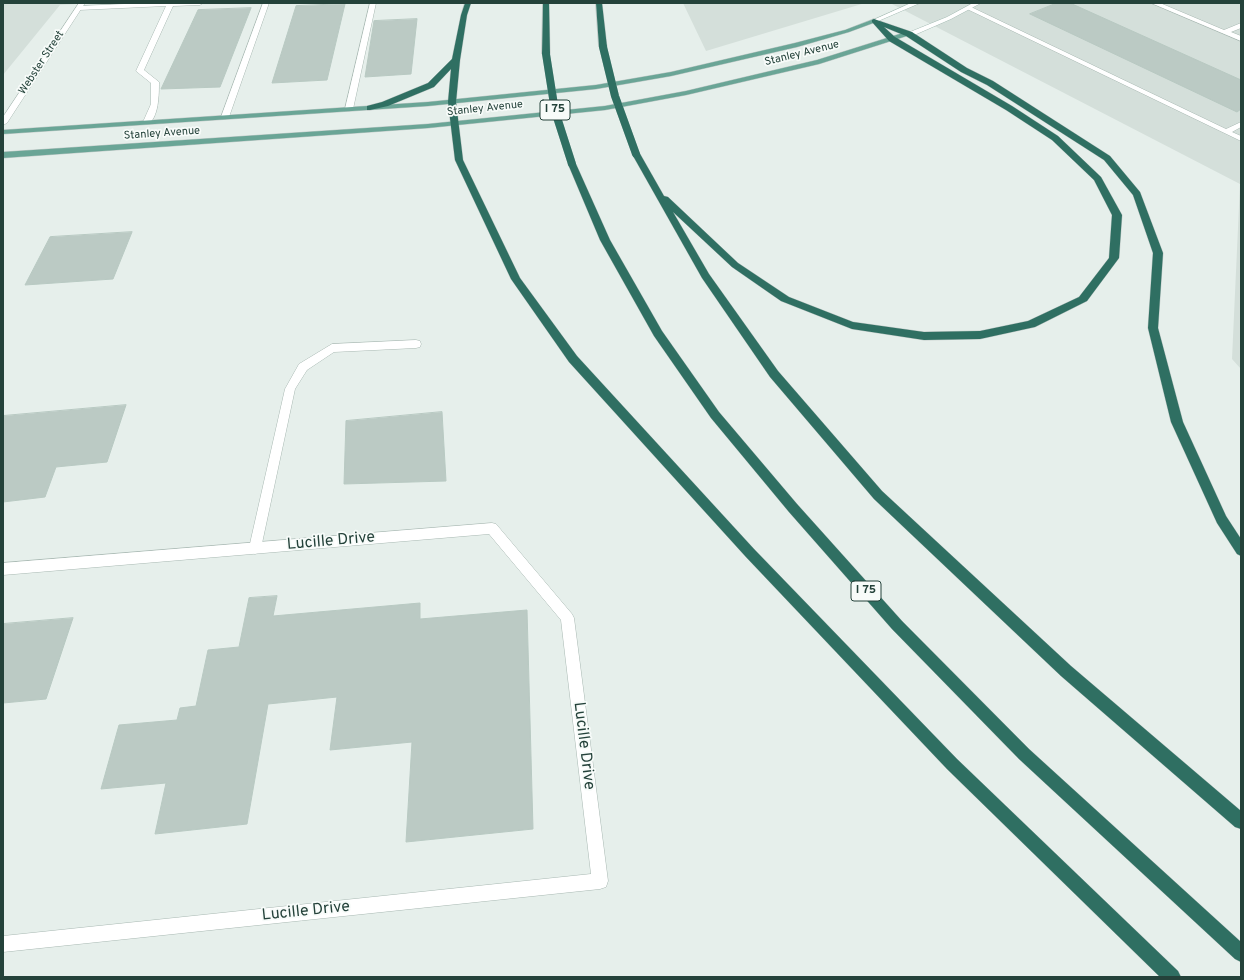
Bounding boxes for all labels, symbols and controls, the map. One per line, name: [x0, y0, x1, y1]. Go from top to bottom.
street label: Webster Street: [17, 29, 67, 97]
street label: Stanley Avenue: [763, 38, 841, 70]
street label: Stanley Avenue: [446, 98, 524, 120]
road number: I 75: [540, 100, 570, 120]
street label: Stanley Avenue: [123, 125, 201, 143]
street label: Lucille Drive: [286, 529, 376, 555]
road number: I 75: [851, 581, 881, 601]
street label: Lucille Drive: [568, 701, 598, 791]
street label: Lucille Drive: [261, 898, 351, 926]

